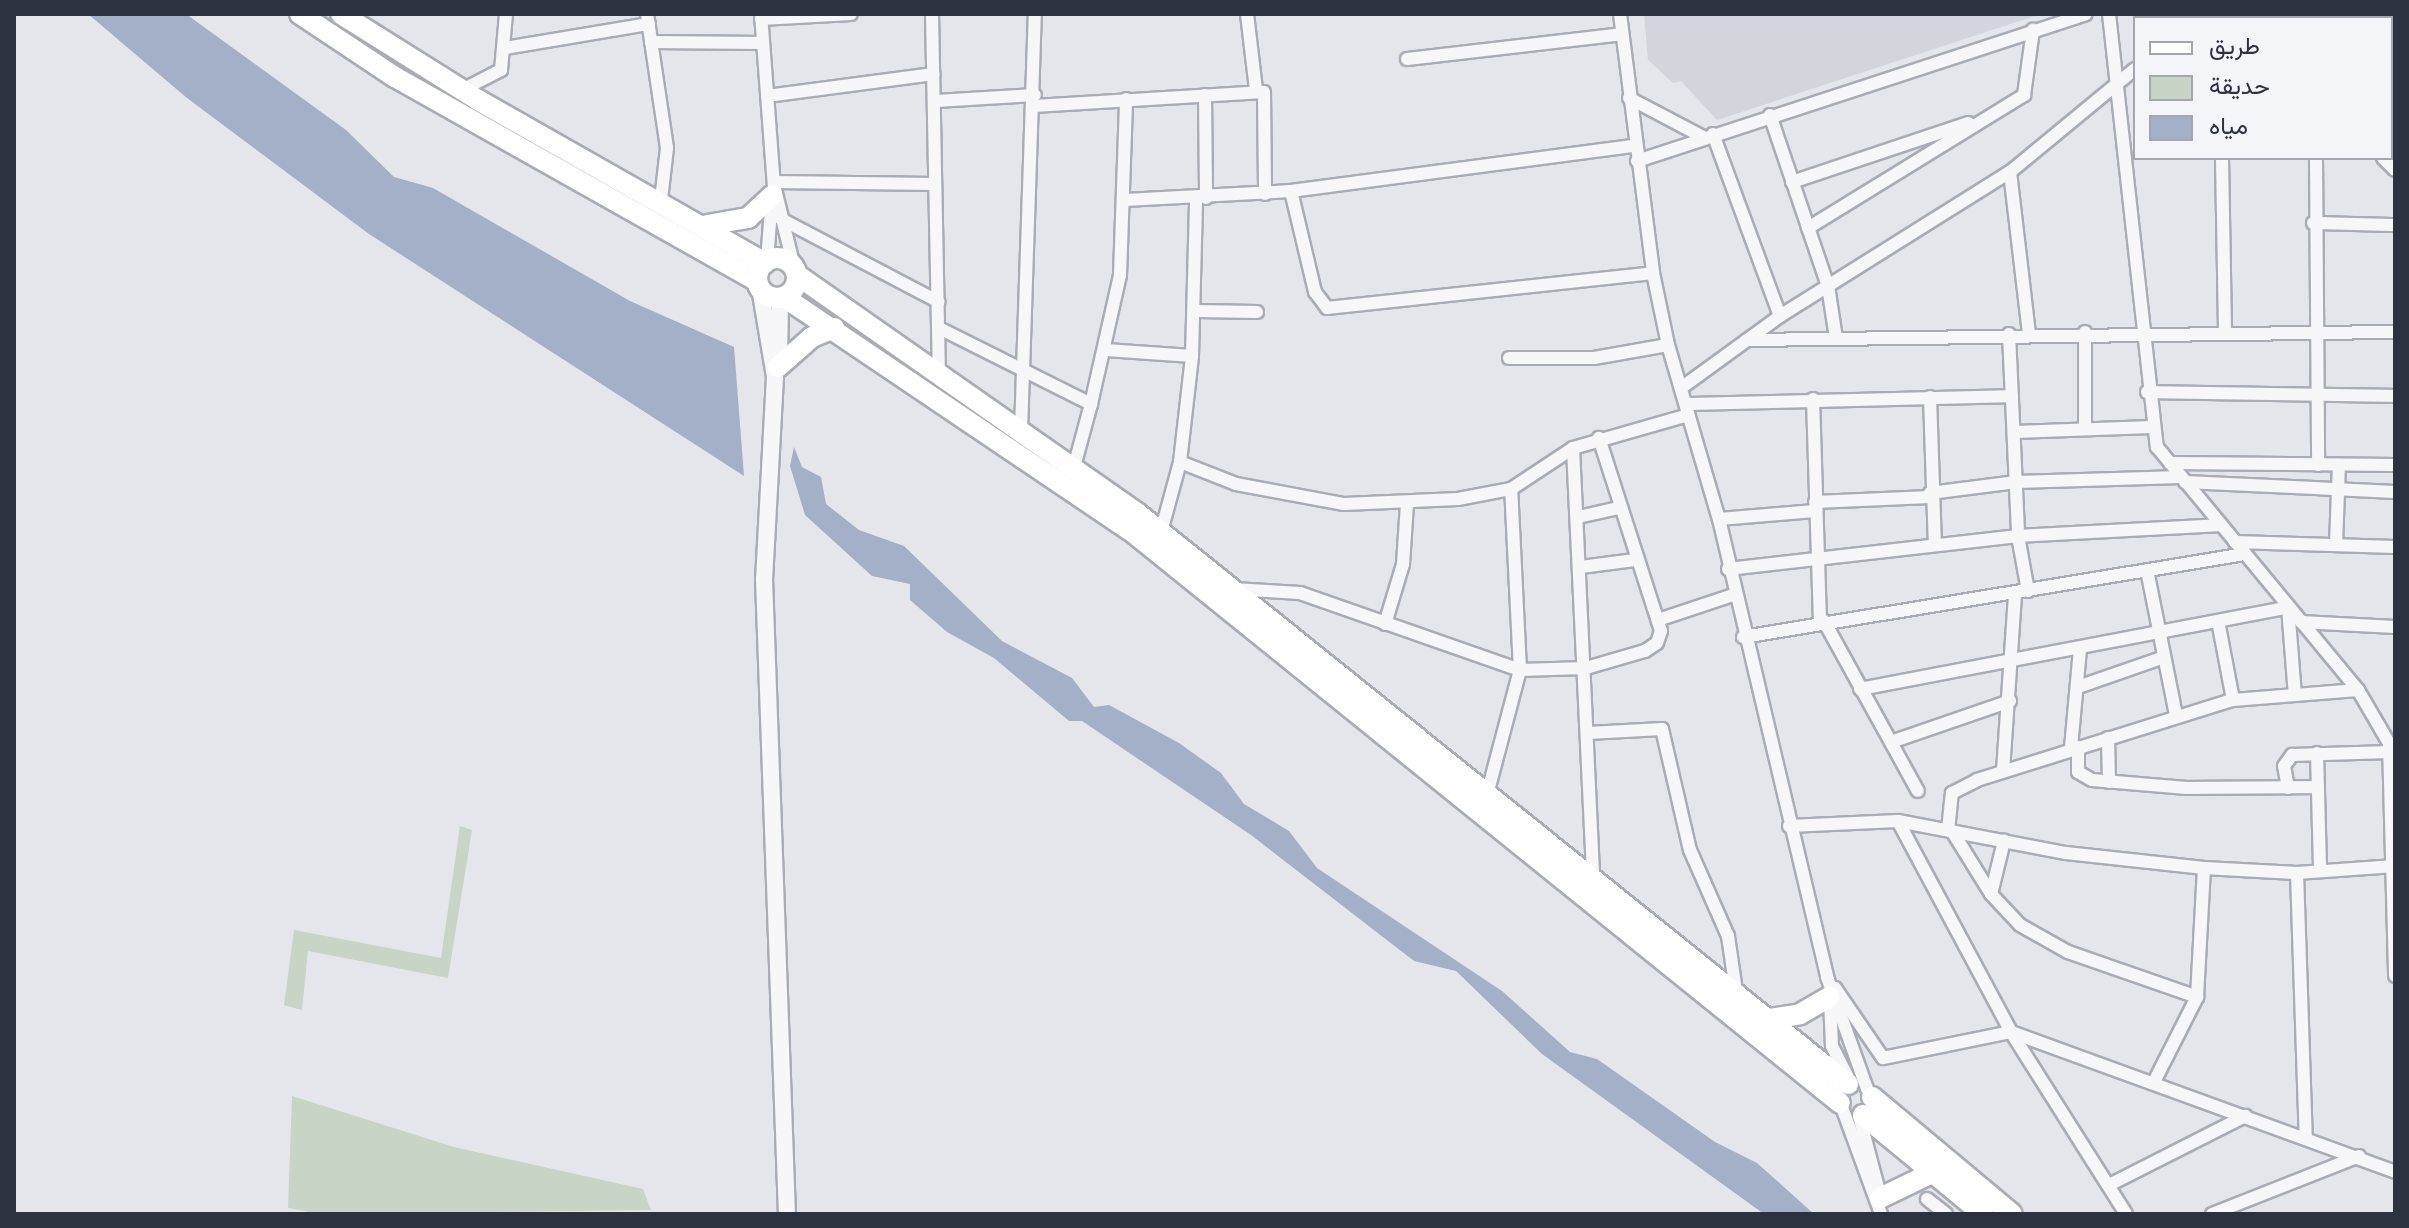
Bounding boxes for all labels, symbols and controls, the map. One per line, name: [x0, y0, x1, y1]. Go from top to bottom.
legend: [2133, 16, 2393, 160]
text: طريق: [2209, 31, 2260, 60]
text: حديقة: [2209, 71, 2270, 100]
text: مياه: [2209, 111, 2248, 140]

